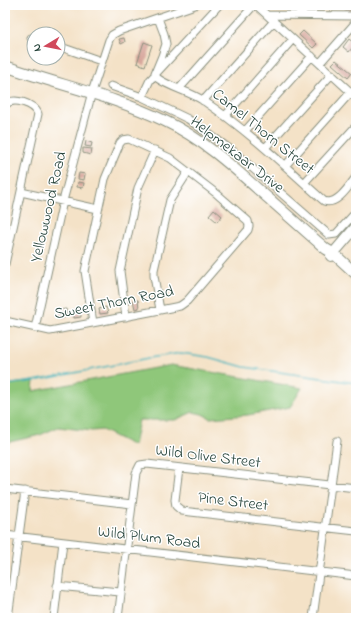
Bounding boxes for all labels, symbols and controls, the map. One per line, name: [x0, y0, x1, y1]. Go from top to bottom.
north arrow: [26, 26, 66, 66]
text: N: [29, 43, 46, 53]
street label: Camel Thorn Street: [207, 83, 320, 181]
street label: Helpmekaar Drive: [185, 110, 290, 200]
street label: Yellowwood Road: [25, 149, 73, 265]
street label: Sweet Thorn Road: [52, 280, 176, 326]
street label: Wild Olive Street: [154, 439, 263, 475]
street label: Pine Street: [197, 486, 270, 518]
street label: Wild Plum Road: [96, 520, 202, 556]

